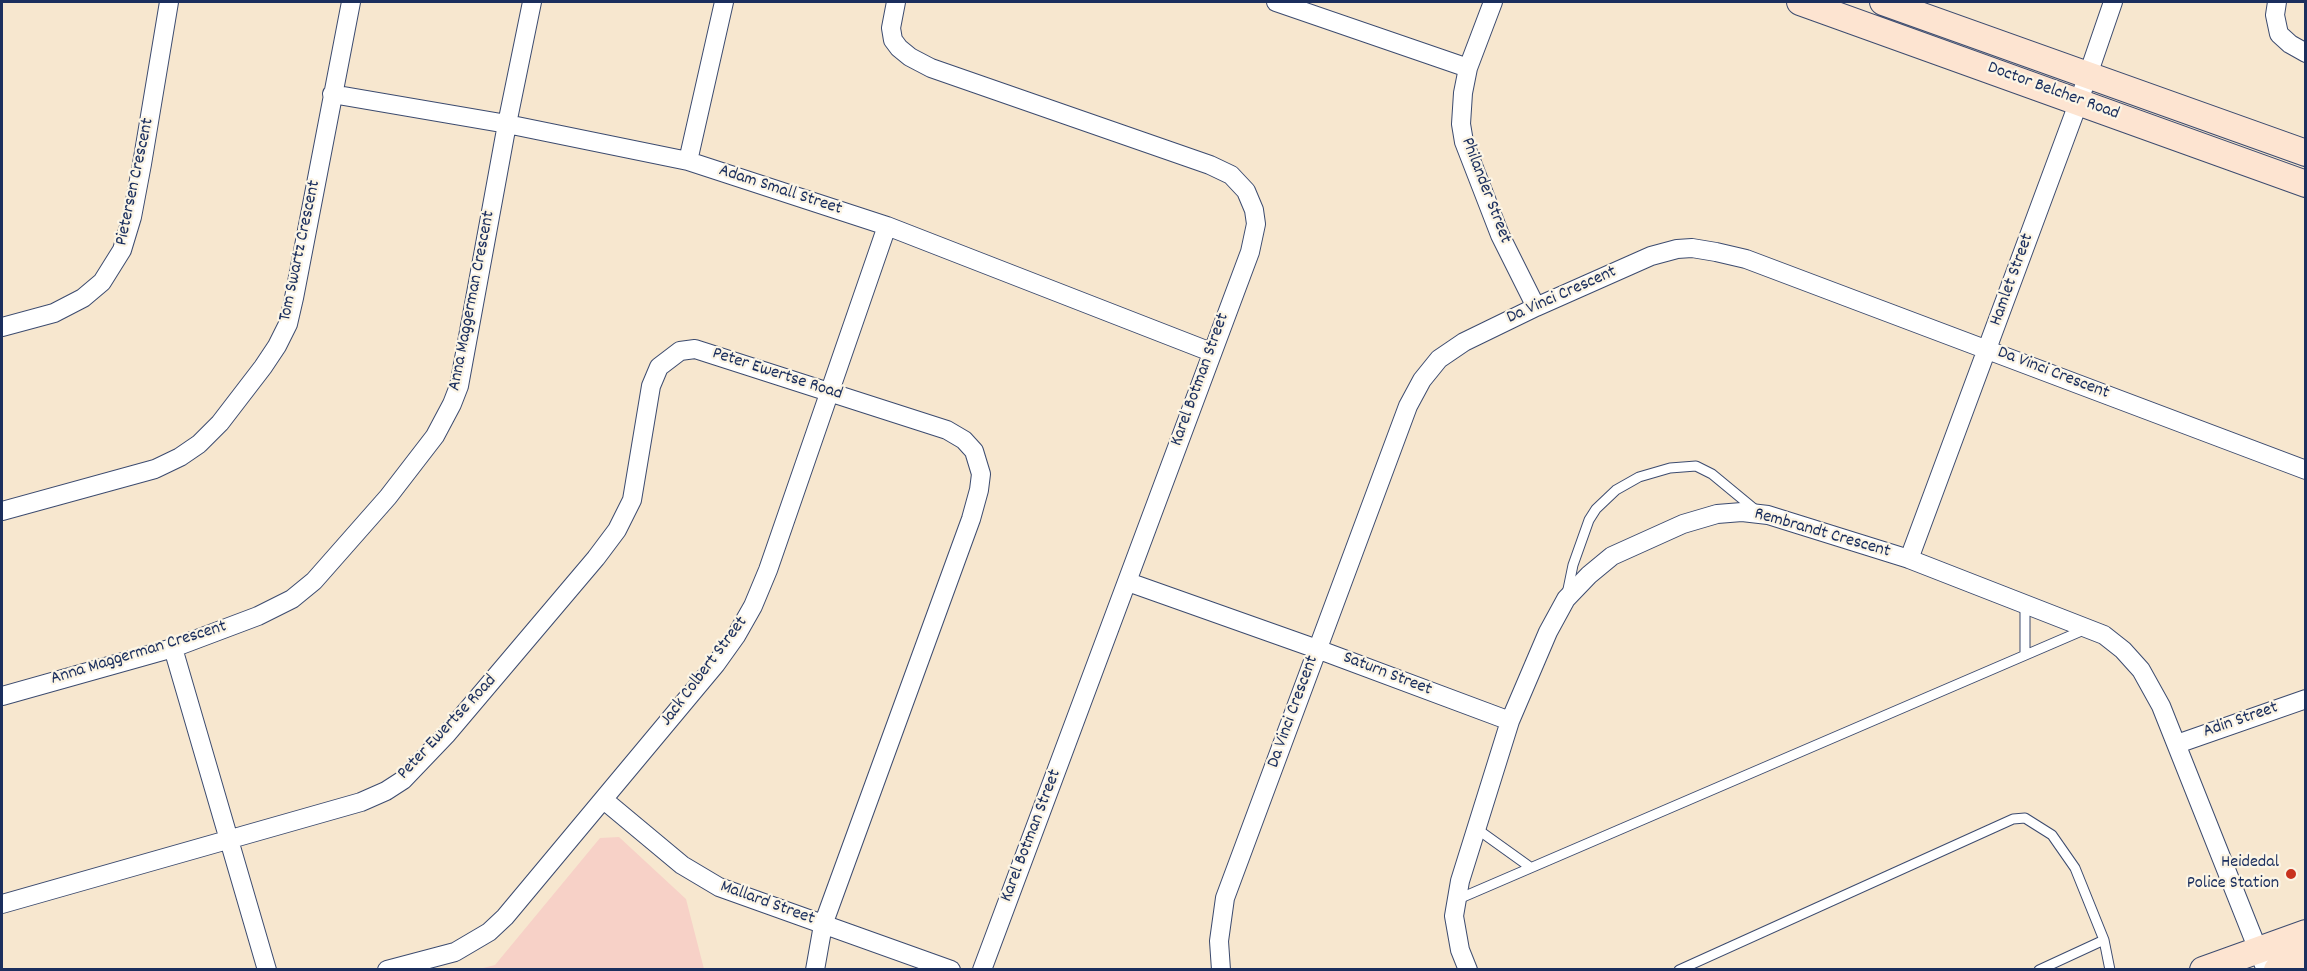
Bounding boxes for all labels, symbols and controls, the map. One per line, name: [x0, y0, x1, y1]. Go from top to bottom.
street label: Doctor Belcher Road: [1984, 58, 2122, 126]
street label: Pietersen Crescent: [112, 116, 160, 248]
street label: Philander Street: [1455, 135, 1515, 247]
street label: Adam Small Street: [716, 161, 844, 221]
street label: Tom Swartz Crescent: [276, 179, 326, 323]
street label: Anna Maggerman Crescent: [445, 209, 501, 393]
street label: Hamlet Street: [1986, 231, 2040, 329]
street label: Da Vinci Crescent: [1504, 262, 1620, 330]
street label: Karel Botman Street: [1167, 311, 1235, 449]
street label: Da Vinci Crescent: [1994, 343, 2112, 405]
street label: Peter Ewertse Road: [709, 344, 845, 406]
street label: Rembrandt Crescent: [1751, 504, 1893, 564]
street label: Jack Colbert Street: [657, 613, 753, 731]
street label: Anna Maggerman Crescent: [48, 617, 230, 691]
street label: Saturn Street: [1339, 648, 1435, 702]
street label: Da Vinci Crescent: [1264, 653, 1324, 771]
street label: Peter Ewertse Road: [394, 671, 502, 785]
street label: Adin Street: [2201, 698, 2281, 744]
street label: Karel Botman Street: [997, 767, 1067, 905]
place label: Heidedal Police Station: [2187, 853, 2279, 896]
marker: Heidedal Police Station: [2284, 867, 2298, 881]
street label: Mallard Street: [717, 877, 817, 931]

